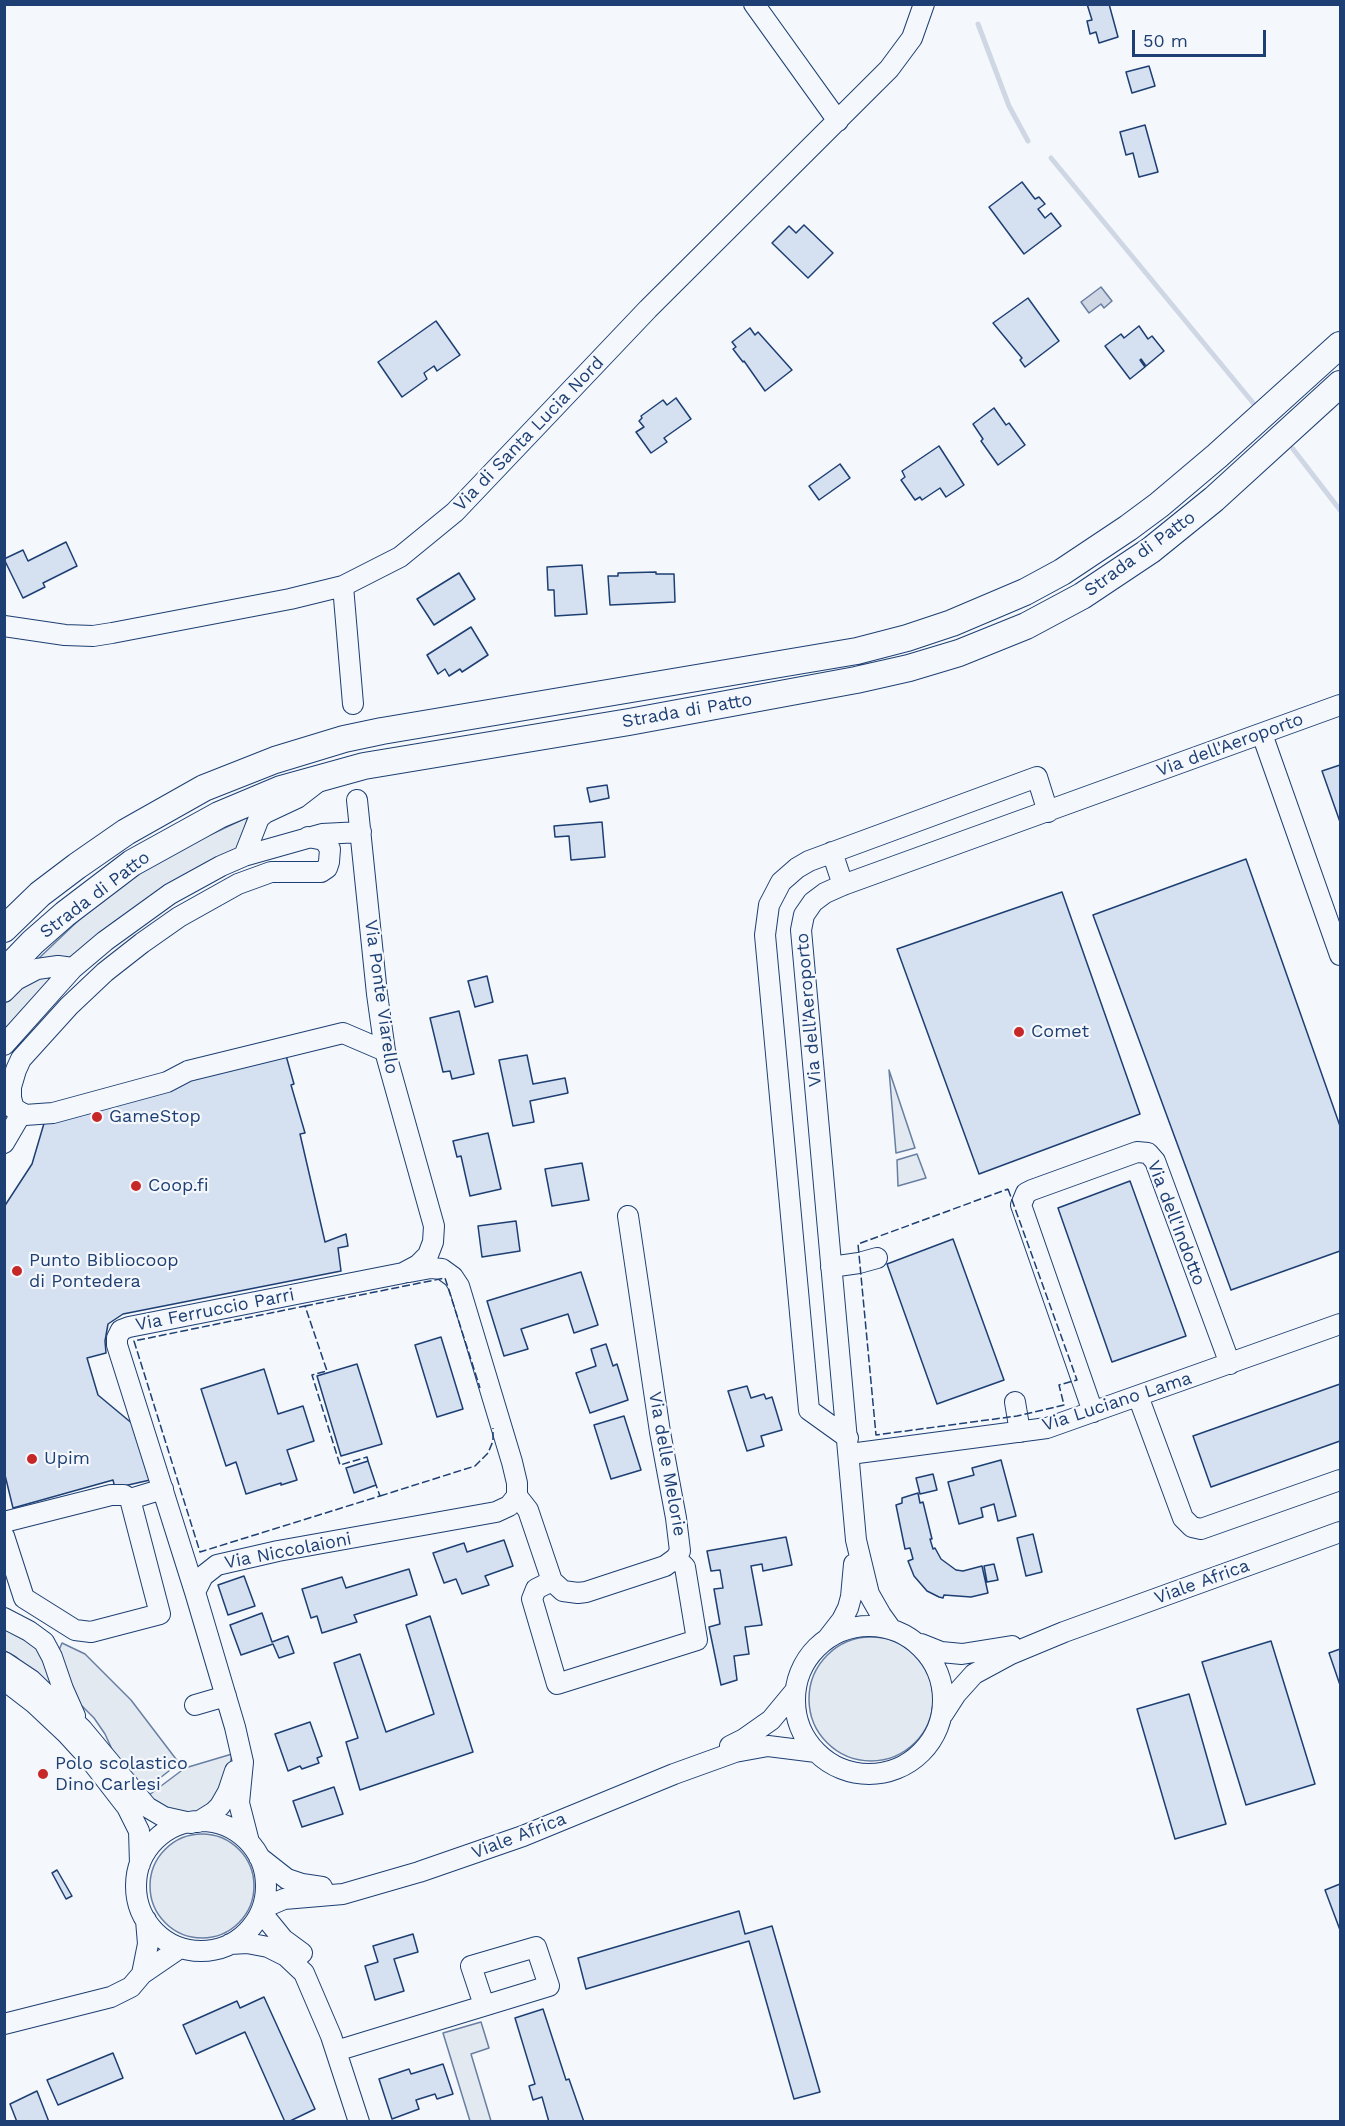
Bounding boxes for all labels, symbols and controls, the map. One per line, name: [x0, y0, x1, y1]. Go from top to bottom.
scale bar: [1135, 18, 1268, 56]
text: 50 m: [1143, 30, 1188, 51]
street label: Via di Santa Lucia Nord: [450, 352, 608, 516]
street label: Strada di Patto: [1080, 507, 1200, 601]
street label: Strada di Patto: [620, 689, 754, 733]
street label: Via dell'Aeroporto: [1154, 708, 1306, 782]
street label: Strada di Patto: [36, 847, 154, 943]
street label: Via Ponte Viarello: [359, 919, 403, 1075]
street label: Via dell'Aeroporto: [792, 932, 826, 1088]
place label: Comet: [1031, 1021, 1089, 1043]
marker: Comet: [1012, 1025, 1026, 1039]
place label: GameStop: [109, 1106, 201, 1128]
marker: GameStop: [90, 1110, 104, 1124]
street label: Via dell'Indotto: [1142, 1157, 1210, 1289]
place label: Coop.fi: [148, 1175, 209, 1197]
marker: Coop.fi: [129, 1179, 143, 1193]
place label: Punto Bibliocoop di Pontedera: [29, 1250, 178, 1292]
marker: Punto Bibliocoop di Pontedera: [10, 1264, 24, 1278]
street label: Via Ferruccio Parri: [134, 1284, 296, 1336]
street label: Via Luciano Lama: [1040, 1368, 1194, 1436]
street label: Via delle Melorie: [644, 1390, 690, 1538]
place label: Upim: [44, 1448, 90, 1470]
marker: Upim: [25, 1452, 39, 1466]
street label: Via Niccolaioni: [223, 1528, 353, 1574]
street label: Viale Africa: [1152, 1555, 1252, 1609]
place label: Polo scolastico Dino Carlesi: [55, 1753, 188, 1796]
marker: Polo scolastico Dino Carlesi: [36, 1767, 50, 1781]
street label: Viale Africa: [469, 1808, 569, 1864]

